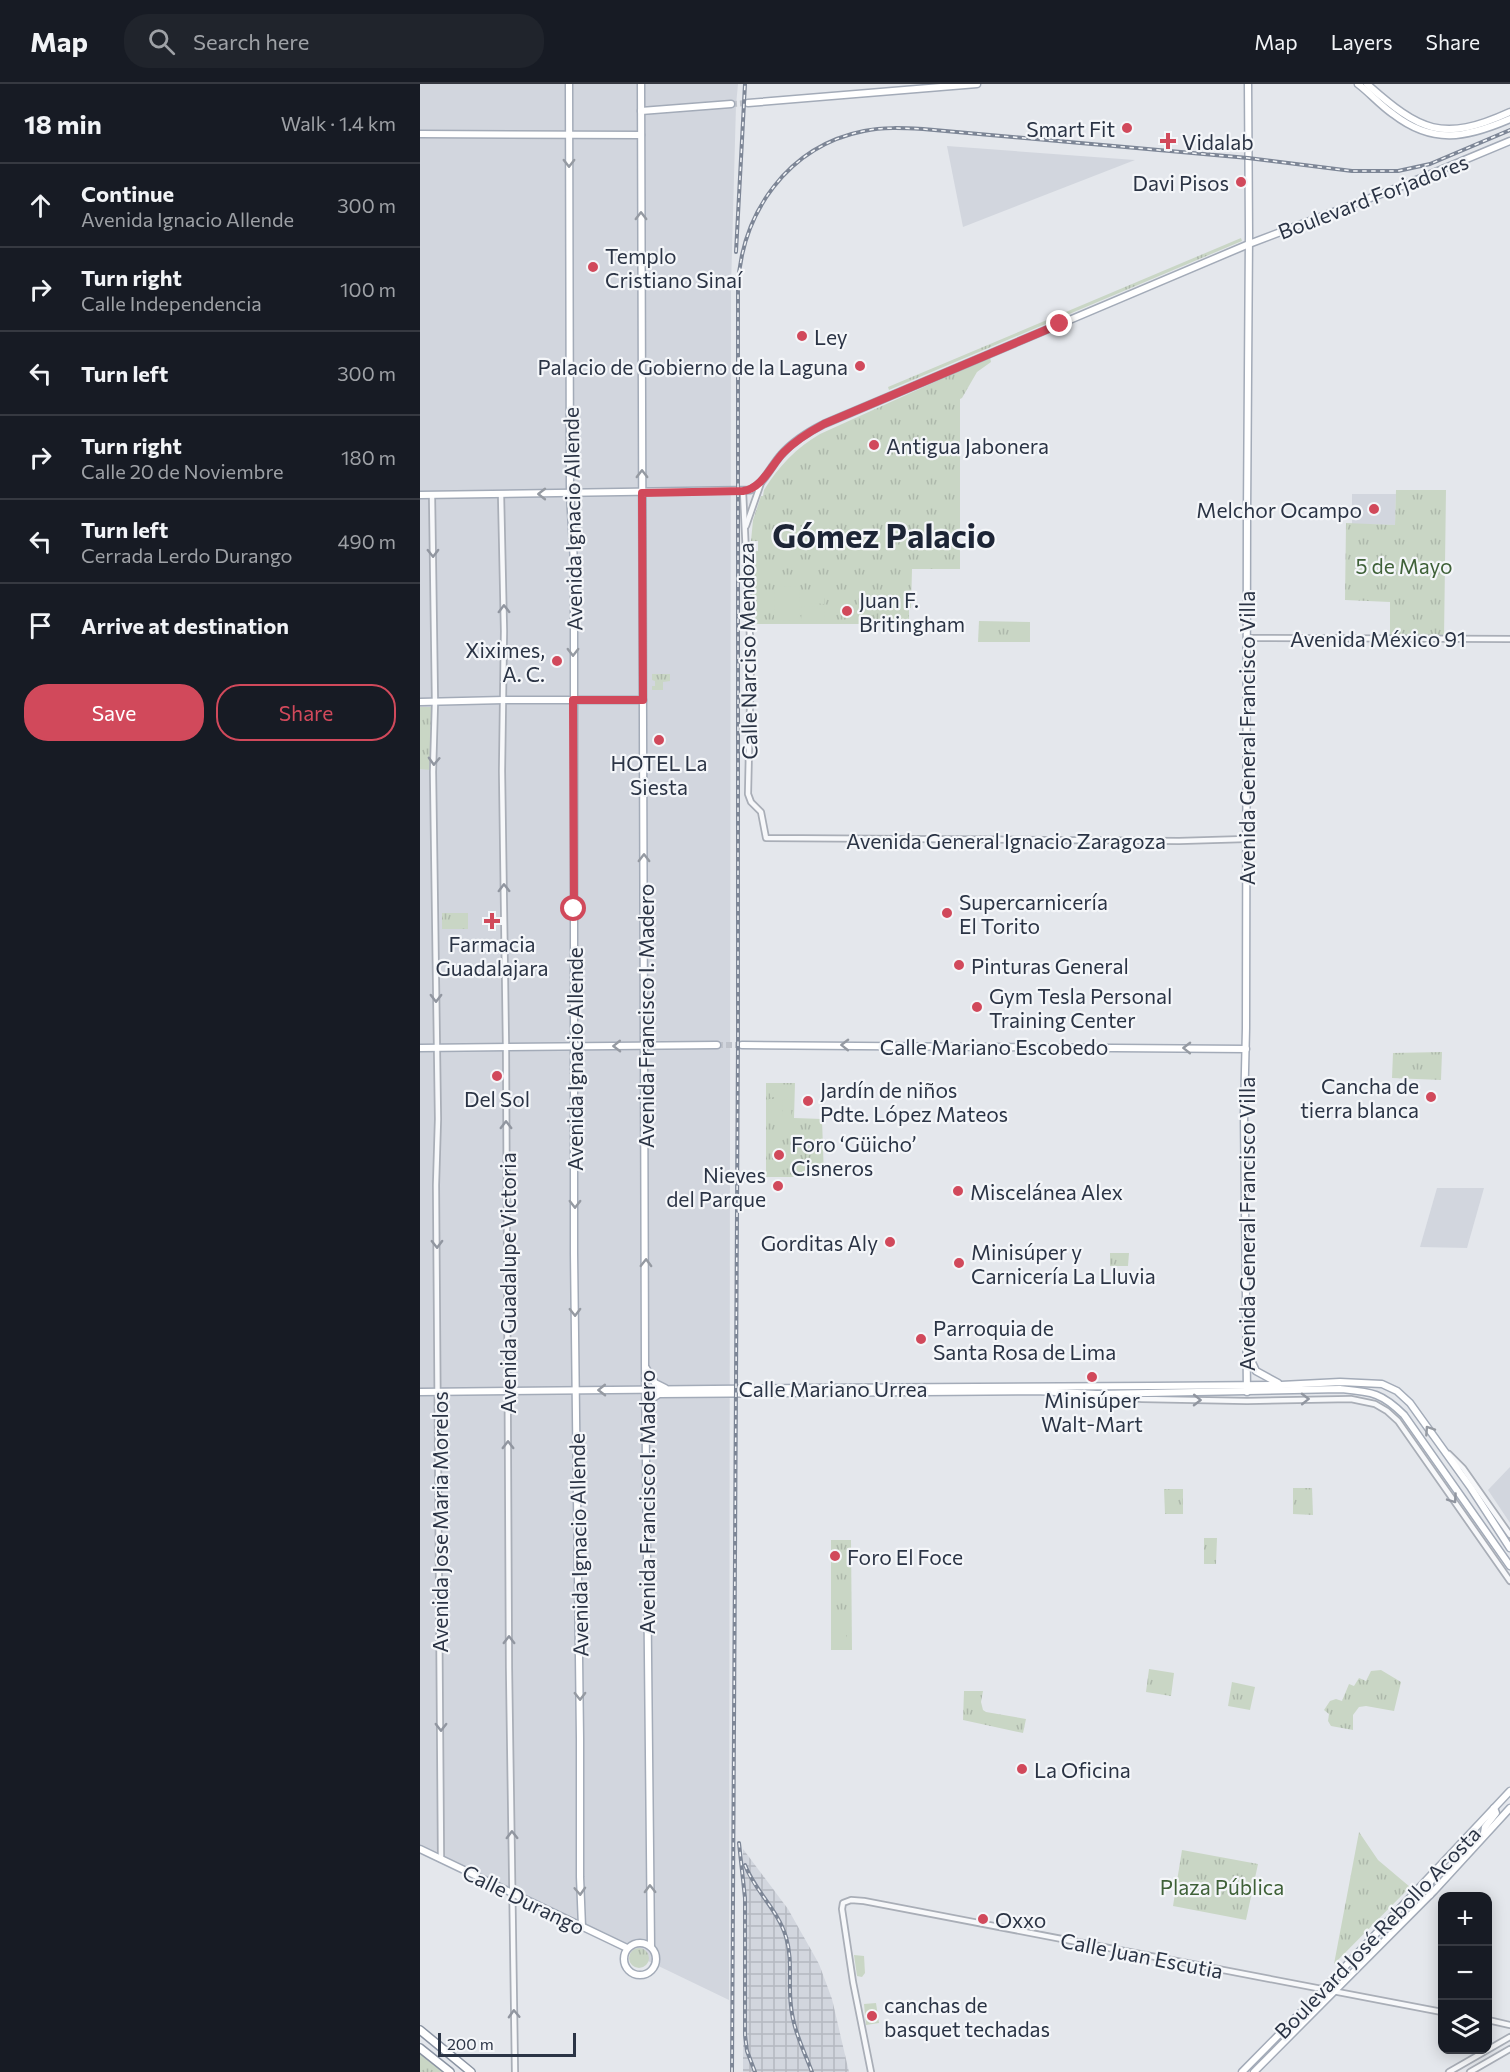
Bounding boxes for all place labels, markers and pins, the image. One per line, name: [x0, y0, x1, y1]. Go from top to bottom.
place label: Smart Fit: [1026, 116, 1115, 141]
marker: Smart Fit: [1120, 121, 1134, 135]
place label: Vidalab: [1182, 129, 1254, 154]
marker: Vidalab: [1159, 132, 1177, 150]
place label: Davi Pisos: [1133, 170, 1229, 195]
marker: Davi Pisos: [1234, 175, 1248, 189]
place label: Templo Cristiano Sinaí: [605, 243, 743, 292]
marker: Templo Cristiano Sinaí: [586, 260, 600, 274]
place label: Ley: [814, 324, 848, 349]
marker: Ley: [795, 329, 809, 343]
place label: Palacio de Gobierno de la Laguna: [537, 354, 848, 379]
marker: Palacio de Gobierno de la Laguna: [853, 359, 867, 373]
place label: Antigua Jabonera: [886, 433, 1049, 458]
marker: Antigua Jabonera: [867, 438, 881, 452]
place label: Melchor Ocampo: [1196, 497, 1362, 522]
marker: Melchor Ocampo: [1367, 502, 1381, 516]
place label: Juan F. Britingham: [859, 587, 965, 636]
marker: Juan F. Britingham: [840, 604, 854, 618]
place label: Xiximes, A. C.: [465, 637, 545, 686]
marker: Xiximes, A. C.: [550, 654, 564, 668]
marker: HOTEL La Siesta: [652, 733, 666, 747]
place label: HOTEL La Siesta: [610, 750, 708, 799]
place label: Supercarnicería El Torito: [959, 889, 1108, 938]
marker: Supercarnicería El Torito: [940, 906, 954, 920]
marker: Farmacia Guadalajara: [485, 914, 499, 928]
place label: Farmacia Guadalajara: [435, 931, 549, 980]
place label: Pinturas General: [971, 953, 1129, 978]
marker: Pinturas General: [952, 958, 966, 972]
place label: Gym Tesla Personal Training Center: [989, 983, 1172, 1032]
marker: Gym Tesla Personal Training Center: [970, 1000, 984, 1014]
marker: Del Sol: [490, 1069, 504, 1083]
place label: Cancha de tierra blanca: [1300, 1073, 1419, 1122]
place label: Jardín de niños Pdte. López Mateos: [820, 1077, 1008, 1126]
place label: Del Sol: [464, 1086, 530, 1111]
marker: Cancha de tierra blanca: [1424, 1090, 1438, 1104]
marker: Jardín de niños Pdte. López Mateos: [801, 1094, 815, 1108]
place label: Foro ‘Güicho’ Cisneros: [791, 1131, 917, 1180]
marker: Foro ‘Güicho’ Cisneros: [772, 1148, 786, 1162]
place label: Nieves del Parque: [666, 1162, 766, 1211]
marker: Nieves del Parque: [771, 1179, 785, 1193]
place label: Miscelánea Alex: [970, 1179, 1123, 1204]
marker: Miscelánea Alex: [951, 1184, 965, 1198]
place label: Gorditas Aly: [761, 1230, 878, 1255]
marker: Gorditas Aly: [883, 1235, 897, 1249]
place label: Minisúper y Carnicería La Lluvia: [971, 1239, 1156, 1288]
marker: Minisúper y Carnicería La Lluvia: [952, 1256, 966, 1270]
place label: Parroquia de Santa Rosa de Lima: [933, 1315, 1116, 1364]
marker: Parroquia de Santa Rosa de Lima: [914, 1332, 928, 1346]
marker: Minisúper Walt-Mart: [1085, 1370, 1099, 1384]
place label: Minisúper Walt-Mart: [1041, 1387, 1143, 1436]
place label: Foro El Foce: [847, 1544, 963, 1569]
marker: Foro El Foce: [828, 1549, 842, 1563]
place label: La Oficina: [1034, 1757, 1131, 1782]
marker: La Oficina: [1015, 1762, 1029, 1776]
place label: Oxxo: [995, 1907, 1046, 1932]
marker: Oxxo: [976, 1912, 990, 1926]
place label: canchas de basquet techadas: [884, 1992, 1050, 2041]
marker: canchas de basquet techadas: [865, 2009, 879, 2023]

